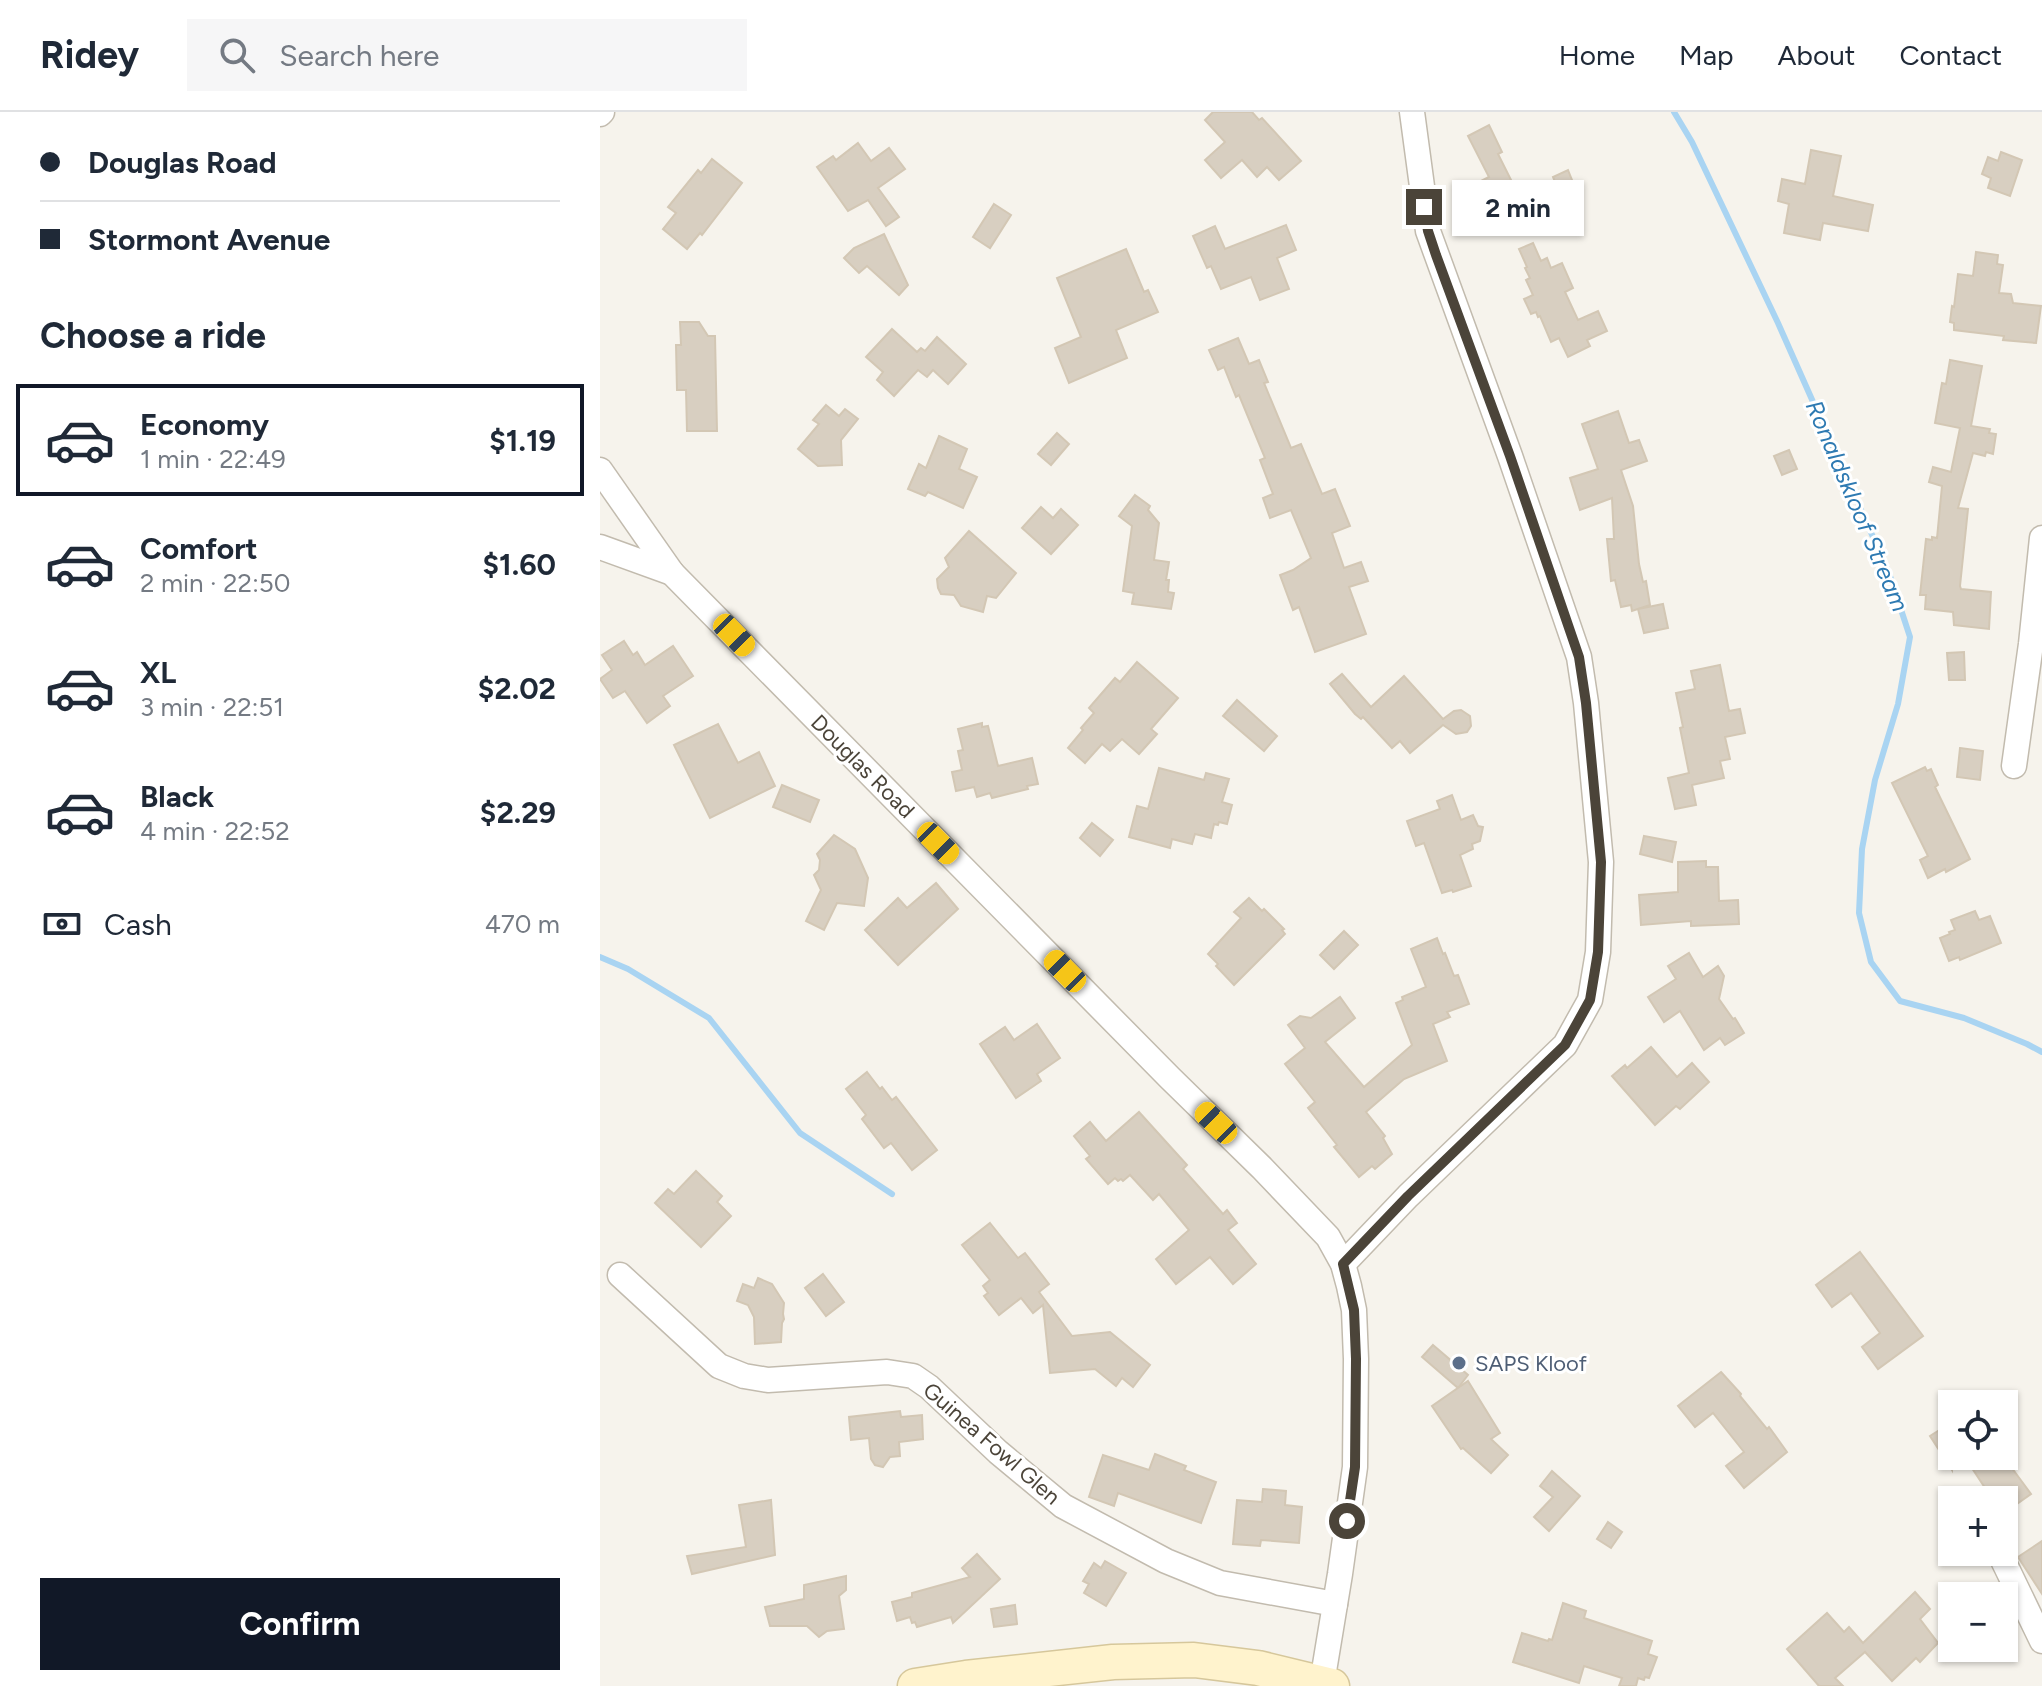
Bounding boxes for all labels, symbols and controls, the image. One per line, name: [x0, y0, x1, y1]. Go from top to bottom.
search box: [187, 19, 747, 91]
text: Ridey: [40, 32, 139, 78]
icon: search: [215, 33, 259, 77]
text: Search here: [279, 37, 439, 74]
text: Home: [1559, 38, 1635, 72]
text: Map: [1679, 38, 1734, 72]
text: About: [1778, 38, 1855, 72]
text: Contact: [1899, 38, 2002, 72]
text: Douglas Road: [88, 144, 277, 181]
callout: 2 min: [1452, 179, 1584, 235]
route end: [1406, 189, 1442, 225]
text: 2 min: [1485, 192, 1551, 224]
text: Stormont Avenue: [88, 221, 330, 258]
text: Choose a ride: [40, 314, 266, 357]
water label: Ronaldskloof Stream: [1800, 396, 1915, 616]
icon: car: [44, 404, 116, 476]
text: Economy: [140, 406, 269, 443]
text: $1.19: [489, 422, 556, 459]
text: 1 min · 22:49: [140, 443, 286, 475]
icon: car: [44, 528, 116, 600]
text: Comfort: [140, 530, 258, 567]
text: $1.60: [482, 546, 556, 583]
text: 2 min · 22:50: [140, 567, 290, 599]
car: [709, 609, 759, 661]
icon: car: [44, 652, 116, 724]
text: XL: [140, 654, 176, 691]
text: $2.02: [478, 670, 556, 707]
text: 3 min · 22:51: [140, 691, 284, 723]
street label: Douglas Road: [805, 709, 920, 824]
icon: car: [44, 776, 116, 848]
text: Black: [140, 778, 214, 815]
text: $2.29: [480, 794, 556, 831]
text: 4 min · 22:52: [140, 815, 290, 847]
car: [913, 818, 963, 868]
icon: cash: [40, 902, 84, 946]
text: Cash: [104, 906, 172, 943]
text: 470 m: [485, 908, 560, 940]
car: [1040, 946, 1090, 996]
car: [1190, 1098, 1242, 1148]
place label: SAPS Kloof: [1475, 1350, 1588, 1377]
marker: SAPS Kloof: [1450, 1354, 1468, 1372]
street label: Guinea Fowl Glen: [918, 1377, 1066, 1510]
map controls: [1938, 1390, 2018, 1662]
button: locate: [1938, 1390, 2018, 1470]
button: +: [1938, 1486, 2018, 1566]
route start: [1329, 1503, 1365, 1539]
button: Confirm: [40, 1578, 560, 1670]
button: −: [1938, 1582, 2018, 1662]

